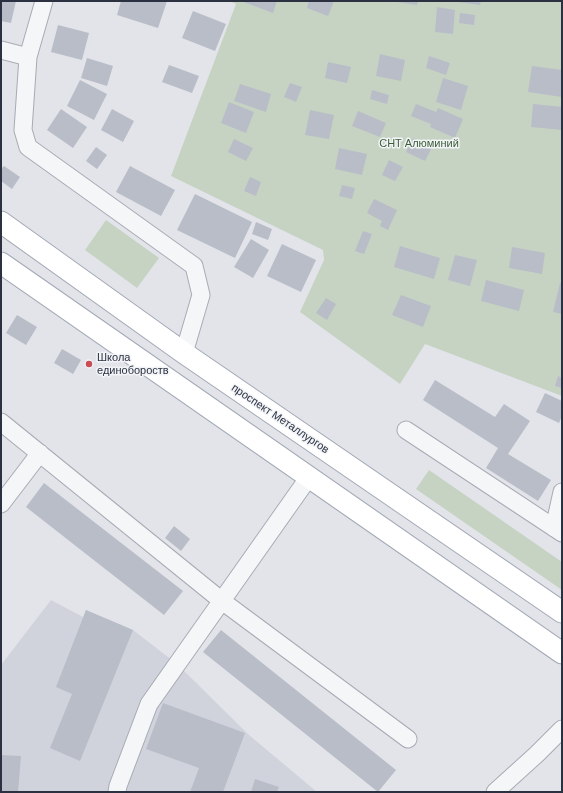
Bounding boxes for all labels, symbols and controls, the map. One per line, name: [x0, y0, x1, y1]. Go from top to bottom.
park label: СНТ Алюминий: [379, 137, 459, 151]
place label: Школа единобороств: [97, 351, 169, 377]
marker: Школа единобороств: [84, 359, 94, 369]
street label: проспект Металлургов: [229, 381, 331, 457]

